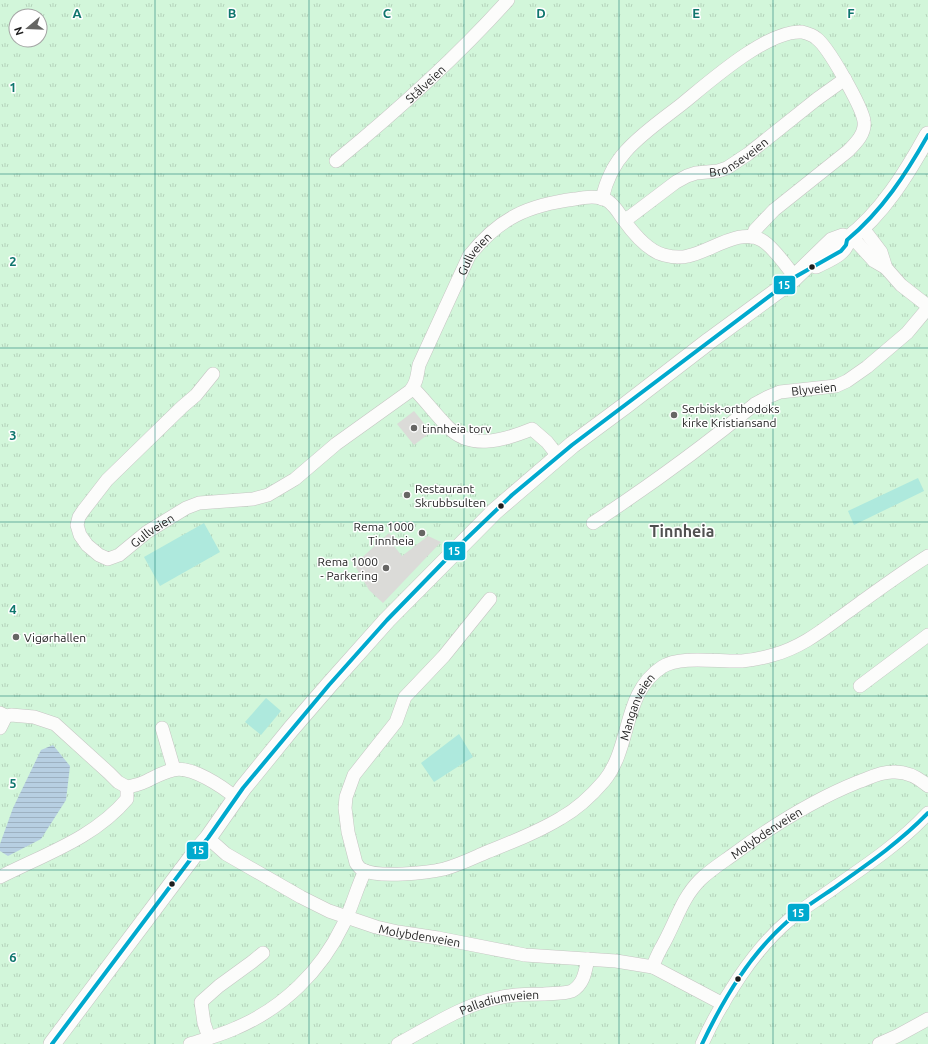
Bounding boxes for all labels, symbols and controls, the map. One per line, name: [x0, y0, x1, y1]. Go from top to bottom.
text: A: [72, 6, 82, 20]
text: B: [228, 6, 237, 20]
text: C: [383, 6, 392, 20]
text: D: [536, 6, 546, 20]
text: E: [692, 6, 700, 20]
text: F: [847, 6, 855, 20]
north arrow: [8, 8, 48, 48]
text: N: [12, 25, 26, 37]
street label: Stålveien: [403, 62, 448, 105]
text: 1: [9, 80, 17, 94]
street label: Bronseveien: [708, 135, 770, 178]
street label: Gullveien: [455, 229, 494, 277]
text: 2: [9, 254, 17, 268]
unlabelled marker: [807, 262, 817, 272]
line badge: 15: [773, 275, 796, 295]
text: 15: [778, 279, 790, 291]
street label: Blyveien: [791, 379, 837, 397]
place label: Serbisk-orthodoks kirke Kristiansand: [682, 402, 779, 429]
marker: Serbisk-orthodoks kirke Kristiansand: [669, 410, 679, 420]
place label: tinnheia torv: [422, 422, 491, 435]
marker: tinnheia torv: [409, 423, 419, 433]
text: 3: [9, 428, 17, 442]
place label: Restaurant Skrubbsulten: [415, 482, 486, 509]
marker: Restaurant Skrubbsulten: [402, 490, 412, 500]
unlabelled marker: [496, 501, 506, 511]
street label: Gullveien: [128, 511, 176, 550]
place label: Rema 1000 Tinnheia: [354, 520, 414, 547]
district label: Tinnheia: [650, 522, 714, 540]
marker: Rema 1000 Tinnheia: [417, 528, 427, 538]
line badge: 15: [443, 541, 466, 561]
text: 15: [448, 545, 460, 557]
place label: Rema 1000 - Parkering: [318, 555, 378, 582]
marker: Rema 1000 - Parkering: [381, 563, 391, 573]
text: 4: [9, 602, 17, 616]
place label: Vigørhallen: [24, 631, 86, 644]
marker: Vigørhallen: [11, 632, 21, 642]
street label: Manganveien: [617, 670, 657, 742]
text: 5: [9, 776, 17, 790]
street label: Molybdenveien: [728, 804, 804, 861]
line badge: 15: [186, 841, 209, 860]
text: 15: [192, 844, 204, 856]
unlabelled marker: [167, 879, 177, 889]
line badge: 15: [787, 903, 810, 922]
text: 15: [792, 907, 804, 919]
street label: Molybdenveien: [378, 921, 462, 949]
text: 6: [9, 950, 17, 964]
unlabelled marker: [733, 974, 743, 984]
street label: Palladiumveien: [457, 987, 539, 1017]

